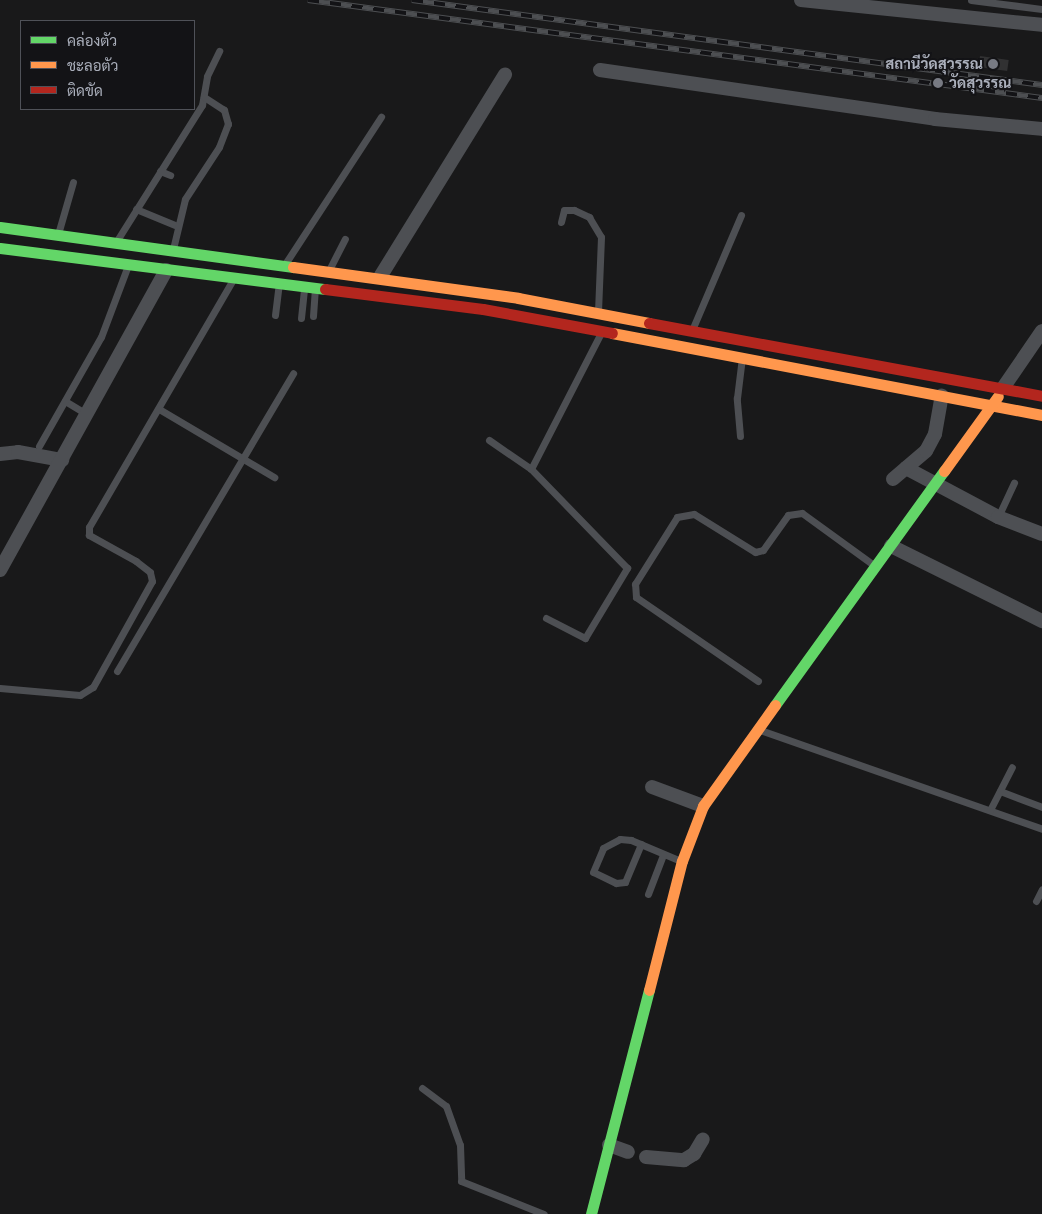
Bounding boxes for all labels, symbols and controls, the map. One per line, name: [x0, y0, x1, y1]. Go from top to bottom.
legend: [20, 20, 195, 110]
text: คล่องตัว: [67, 31, 117, 50]
place label: สถานีวัดสุวรรณ: [885, 55, 983, 73]
text: ชะลอตัว: [67, 56, 118, 75]
marker: สถานีวัดสุวรรณ: [987, 58, 999, 70]
place label: วัดสุวรรณ: [949, 74, 1011, 92]
marker: วัดสุวรรณ: [931, 76, 945, 90]
text: ติดขัด: [67, 81, 103, 100]

